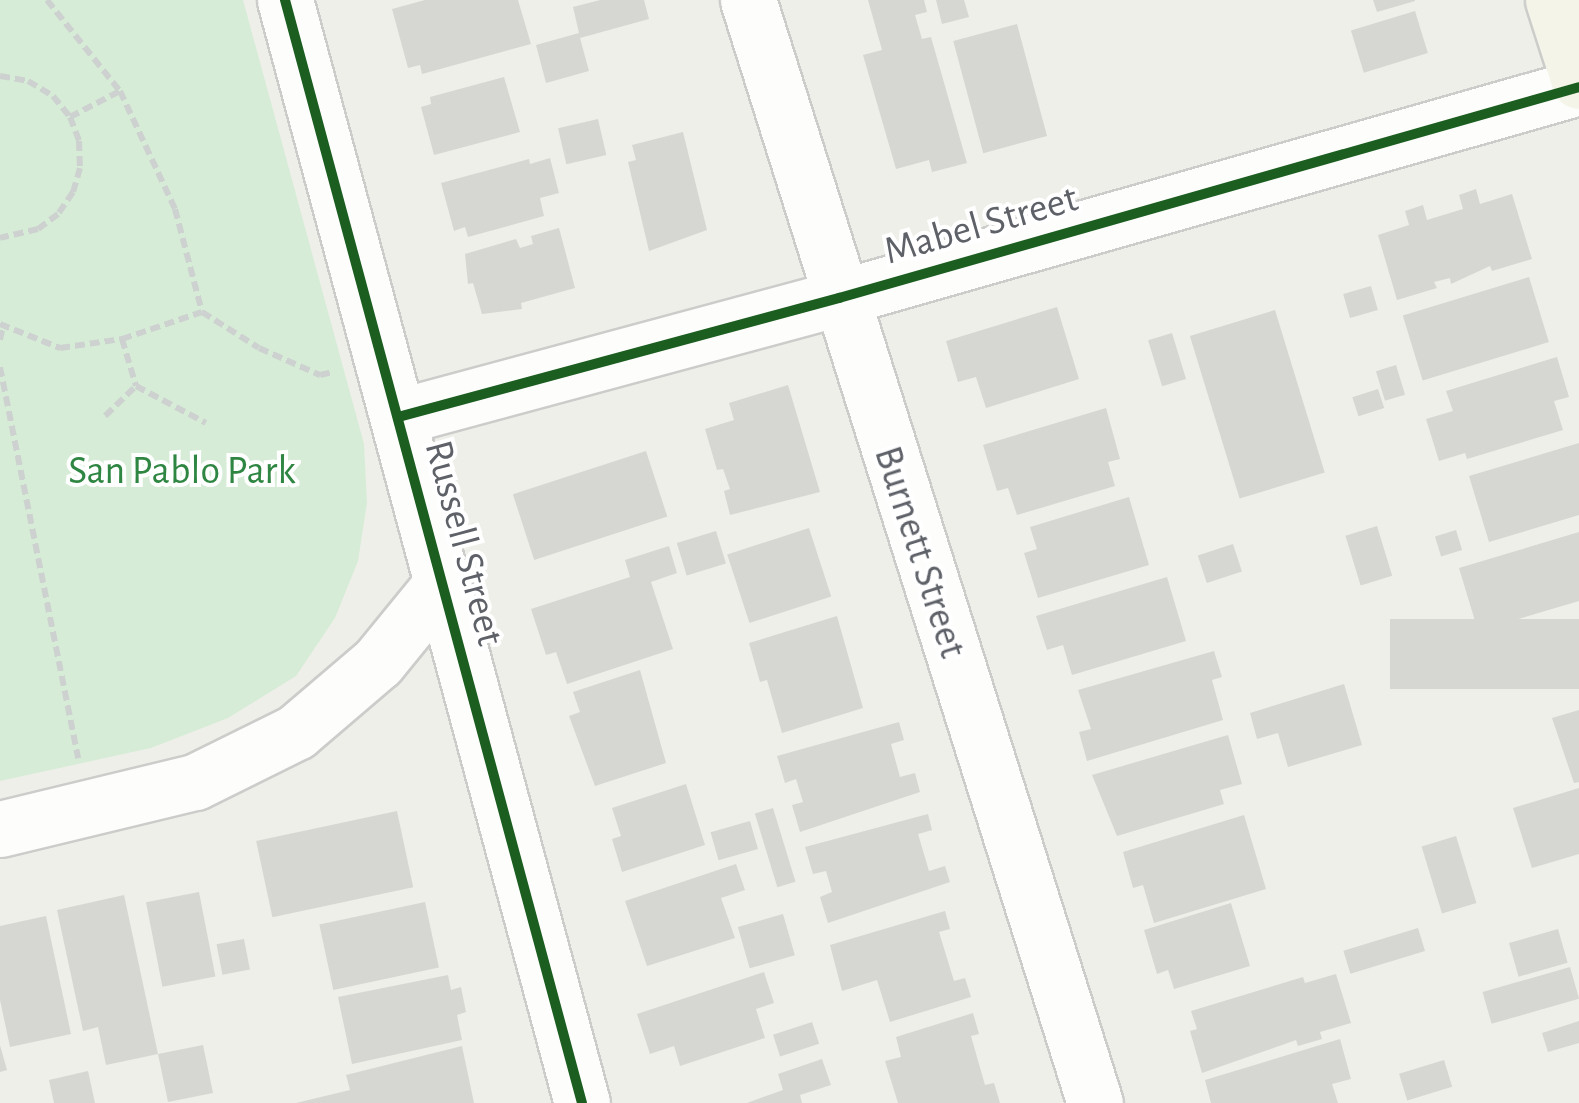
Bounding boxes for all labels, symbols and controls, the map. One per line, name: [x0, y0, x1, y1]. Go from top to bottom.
street label: Mabel Street: [879, 174, 1083, 276]
street label: Russell Street: [414, 435, 514, 651]
street label: Burnett Street: [863, 440, 977, 664]
park label: San Pablo Park: [68, 447, 296, 495]

